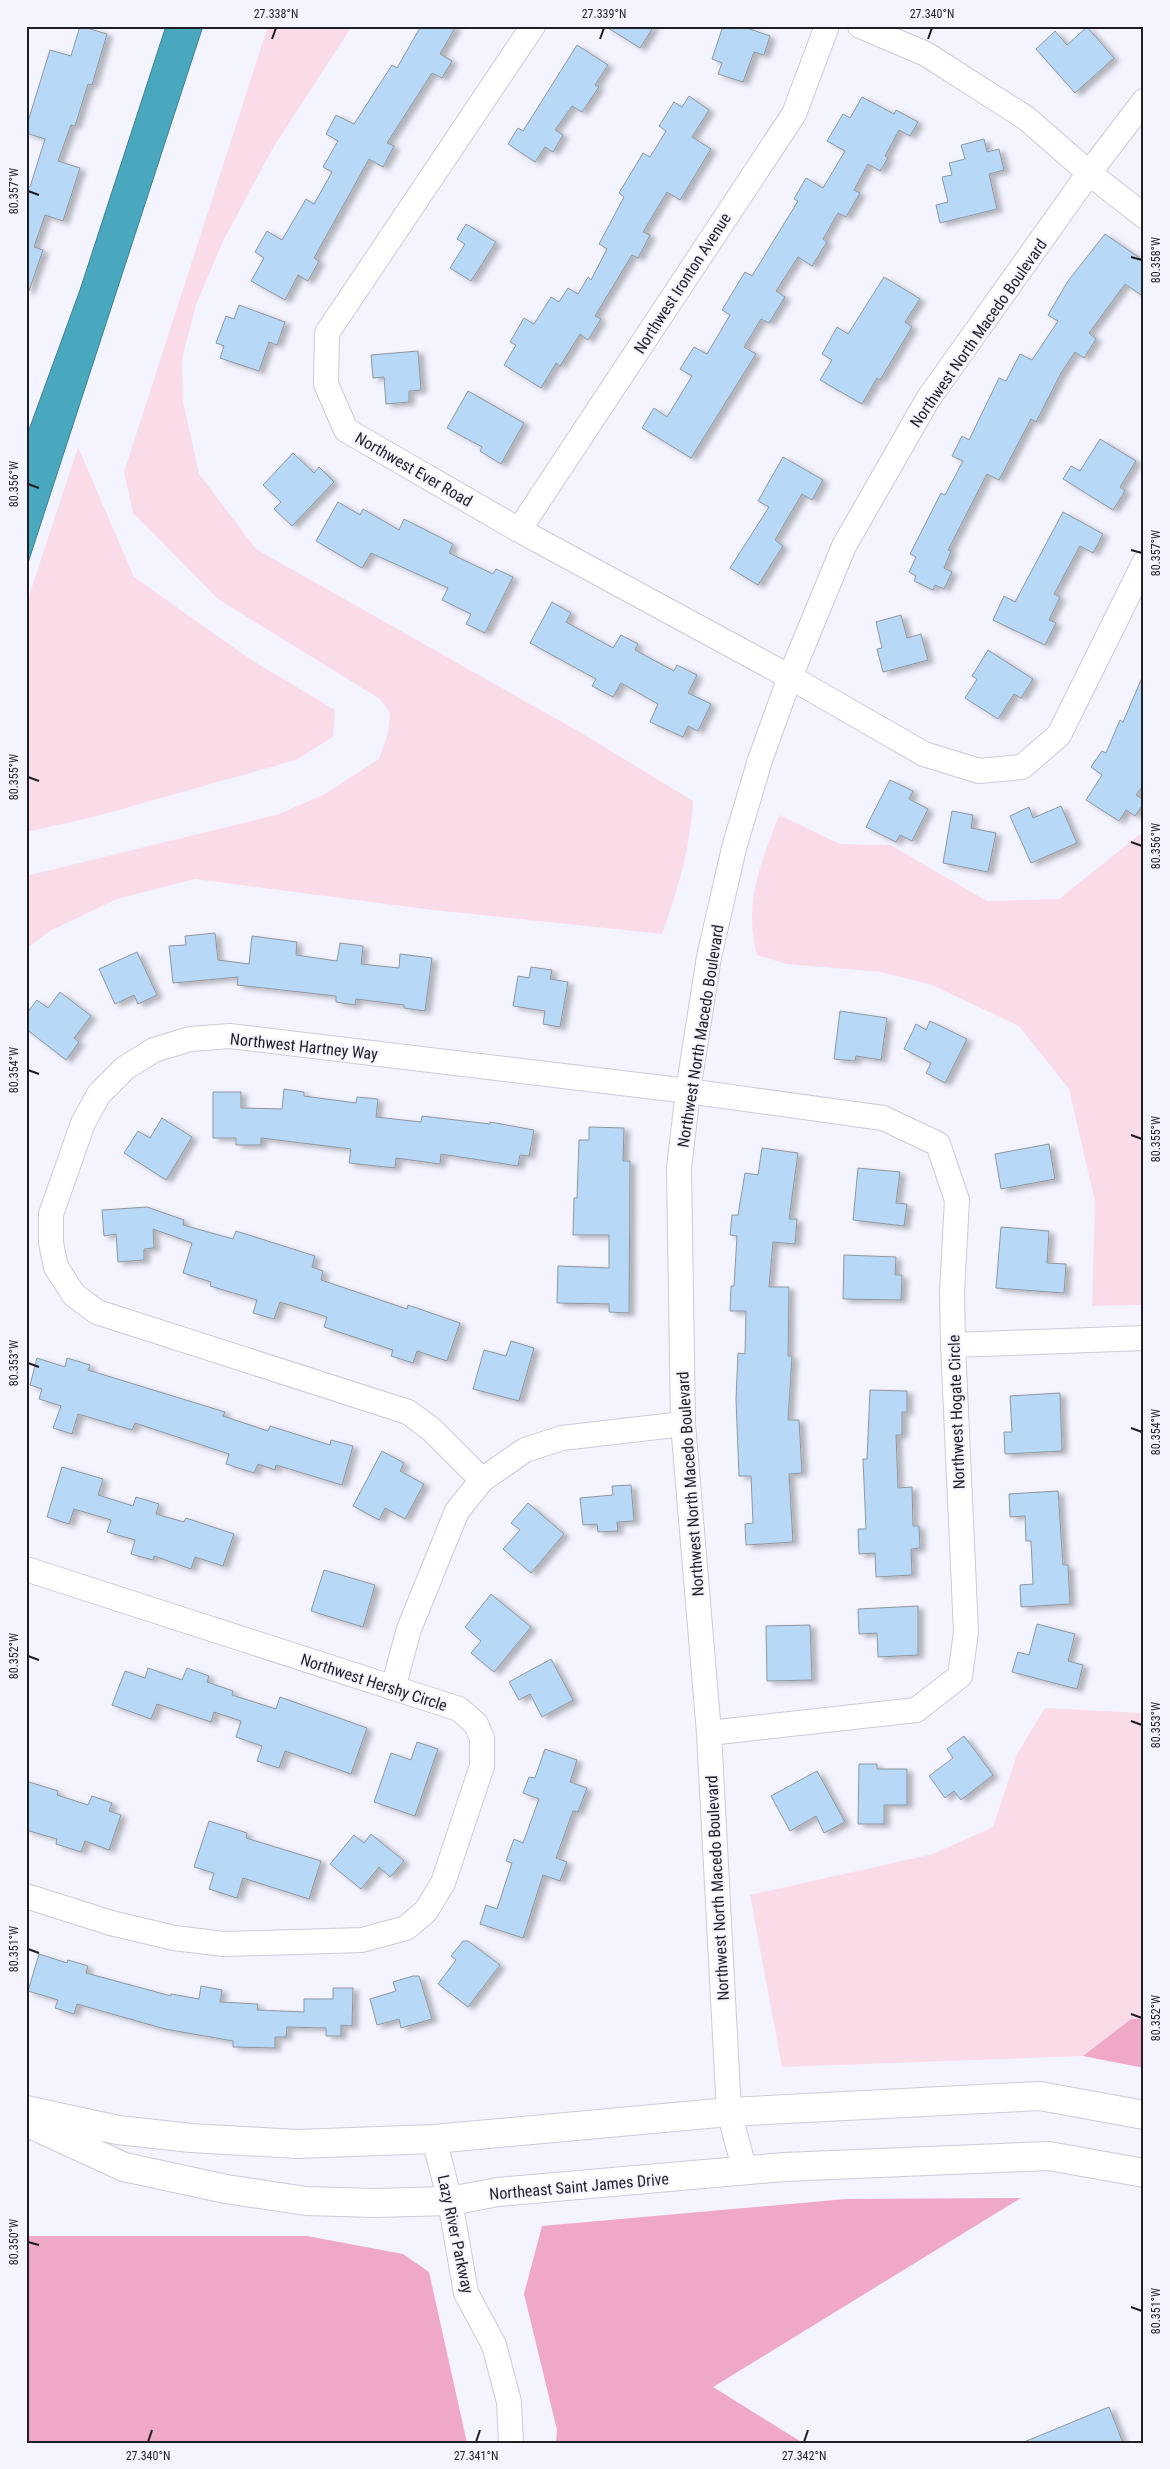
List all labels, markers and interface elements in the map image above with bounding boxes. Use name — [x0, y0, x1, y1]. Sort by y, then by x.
text: 27.338°N — [254, 7, 298, 21]
text: 27.339°N — [582, 7, 626, 21]
text: 27.340°N — [910, 7, 954, 21]
text: 80.357°W — [7, 168, 21, 214]
street label: Northwest Ironton Avenue — [630, 209, 735, 357]
street label: Northwest North Macedo Boulevard — [906, 235, 1051, 431]
text: 80.358°W — [1149, 237, 1163, 283]
street label: Northwest Ever Road — [352, 428, 476, 511]
text: 80.356°W — [7, 461, 21, 507]
text: 80.357°W — [1149, 530, 1163, 576]
text: 80.355°W — [7, 754, 21, 800]
text: 80.356°W — [1149, 823, 1163, 869]
street label: Northwest North Macedo Boulevard — [673, 923, 728, 1149]
street label: Northwest Hartney Way — [229, 1029, 379, 1064]
text: 80.354°W — [7, 1047, 21, 1093]
text: 80.355°W — [1149, 1116, 1163, 1162]
street label: Northwest Hogate Circle — [944, 1334, 969, 1490]
text: 80.353°W — [7, 1340, 21, 1386]
street label: Northwest North Macedo Boulevard — [673, 1371, 708, 1597]
text: 80.354°W — [1149, 1409, 1163, 1455]
text: 80.352°W — [7, 1633, 21, 1679]
street label: Northwest Hershy Circle — [298, 1650, 450, 1715]
text: 80.353°W — [1149, 1702, 1163, 1748]
street label: Northwest North Macedo Boulevard — [702, 1775, 733, 2001]
text: 80.351°W — [7, 1926, 21, 1972]
text: 80.352°W — [1149, 1995, 1163, 2041]
street label: Northeast Saint James Drive — [488, 2169, 670, 2204]
street label: Lazy River Parkway — [434, 2173, 477, 2295]
text: 80.350°W — [7, 2219, 21, 2265]
text: 80.351°W — [1149, 2288, 1163, 2334]
text: 27.340°N — [126, 2449, 170, 2463]
text: 27.341°N — [454, 2449, 498, 2463]
text: 27.342°N — [782, 2449, 826, 2463]

